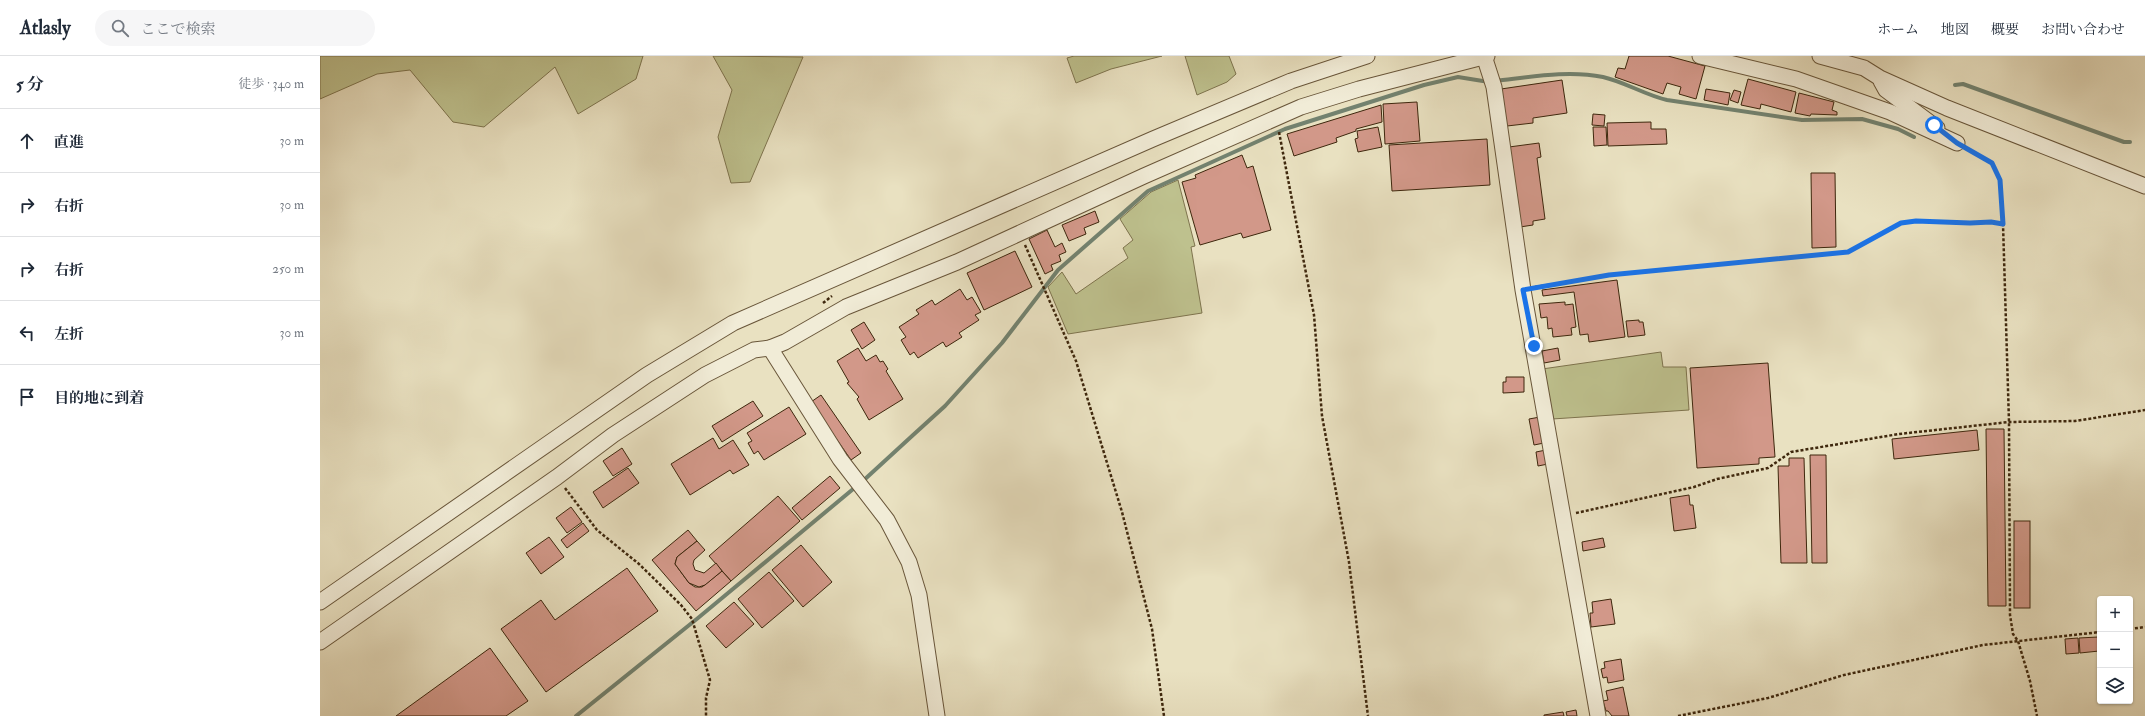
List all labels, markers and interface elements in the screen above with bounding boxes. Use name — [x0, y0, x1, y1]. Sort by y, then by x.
search box — [95, 10, 375, 46]
text: Atlasly — [20, 16, 71, 40]
icon: search — [109, 17, 131, 39]
text: ここで検索 — [141, 20, 216, 39]
text: ホーム — [1877, 21, 1919, 38]
text: 地図 — [1941, 21, 1969, 38]
text: 概要 — [1991, 21, 2019, 38]
text: お問い合わせ — [2041, 21, 2125, 38]
text: 5 分 — [16, 74, 44, 95]
text: 徒歩 · 340 m — [239, 76, 304, 92]
route start — [1925, 116, 1943, 134]
icon: ahead — [16, 130, 38, 152]
text: 直進 — [54, 133, 84, 152]
text: 30 m — [280, 133, 304, 149]
icon: right — [16, 194, 38, 216]
text: 右折 — [54, 197, 84, 216]
text: 30 m — [280, 197, 304, 213]
icon: right — [16, 258, 38, 280]
text: 右折 — [54, 261, 84, 280]
text: 250 m — [272, 261, 304, 277]
icon: left — [16, 322, 38, 344]
text: 左折 — [54, 325, 84, 344]
text: 30 m — [280, 325, 304, 341]
route end — [1525, 337, 1543, 355]
icon: arrive — [16, 386, 38, 408]
text: 目的地に到着 — [54, 389, 144, 408]
map controls — [2097, 596, 2133, 704]
button: + — [2097, 596, 2133, 632]
button: − — [2097, 632, 2133, 668]
button: layers — [2097, 668, 2133, 704]

